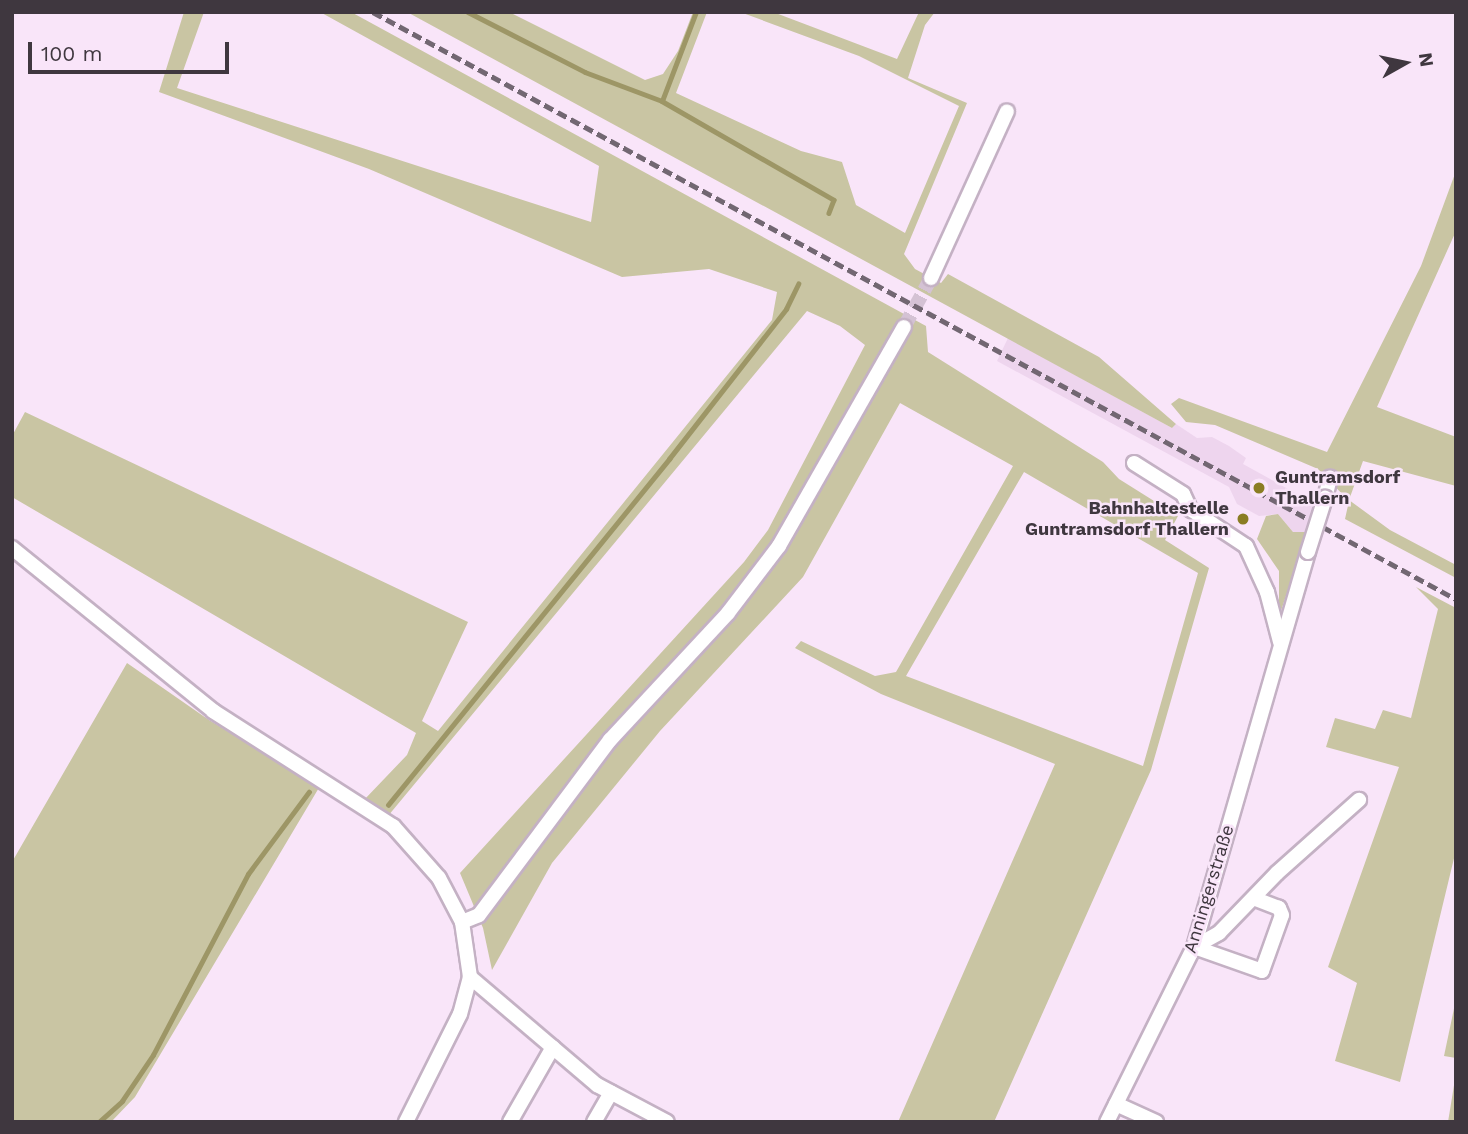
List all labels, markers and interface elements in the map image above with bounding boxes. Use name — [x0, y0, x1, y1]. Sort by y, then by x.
scale bar — [32, 28, 233, 72]
north arrow — [1370, 28, 1440, 98]
text: 100 m — [41, 41, 103, 66]
text: N — [1414, 51, 1439, 68]
place label: Guntramsdorf Thallern — [1275, 467, 1400, 510]
marker: Guntramsdorf Thallern — [1249, 478, 1269, 498]
place label: Bahnhaltestelle Guntramsdorf Thallern — [1024, 498, 1229, 540]
marker: Bahnhaltestelle Guntramsdorf Thallern — [1235, 511, 1251, 527]
street label: Anningerstraße — [1179, 822, 1239, 956]

